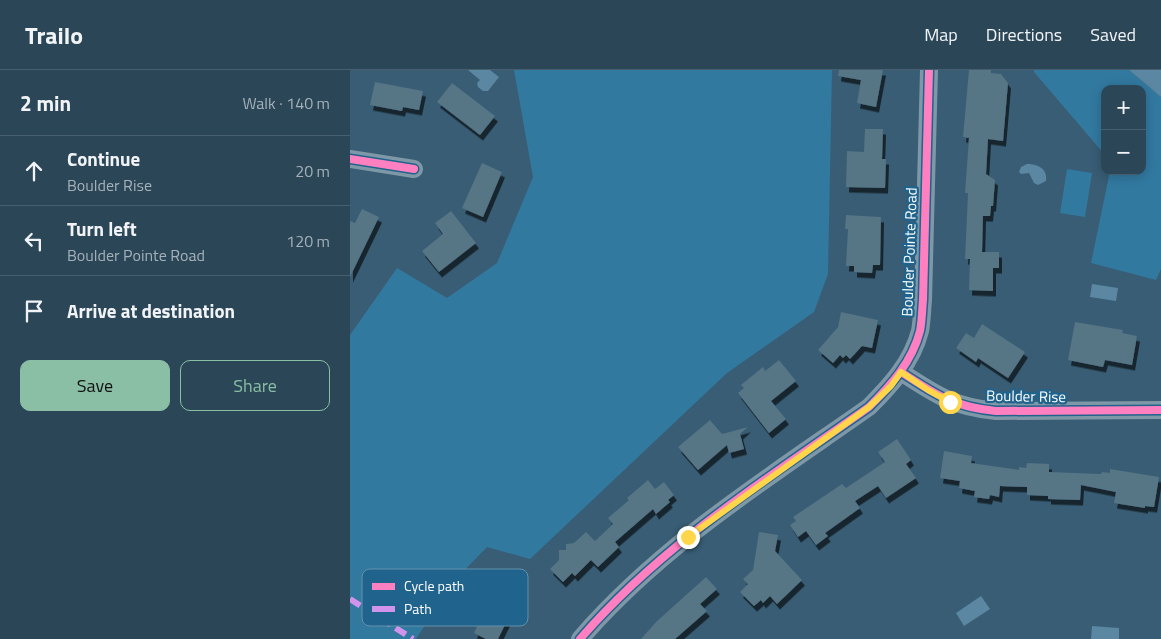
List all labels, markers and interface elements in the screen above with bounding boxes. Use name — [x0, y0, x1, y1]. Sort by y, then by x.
text: Trailo — [25, 17, 83, 53]
text: Map — [924, 21, 958, 48]
text: Directions — [986, 21, 1062, 48]
text: Saved — [1090, 21, 1136, 48]
map controls — [1101, 85, 1146, 175]
button: + — [1101, 85, 1146, 130]
text: 2 min — [20, 87, 71, 119]
text: Walk · 140 m — [242, 91, 330, 115]
button: − — [1101, 130, 1146, 175]
text: Continue — [67, 144, 140, 173]
icon: ahead — [20, 157, 48, 185]
text: 20 m — [295, 159, 330, 183]
text: Boulder Rise — [67, 173, 152, 197]
street label: Boulder Pointe Road — [895, 187, 923, 317]
text: Turn left — [67, 214, 137, 243]
icon: left — [20, 227, 48, 255]
text: 120 m — [286, 229, 330, 253]
text: Boulder Pointe Road — [67, 243, 205, 267]
text: Arrive at destination — [67, 296, 235, 325]
icon: arrive — [20, 297, 48, 325]
button: Save — [20, 360, 170, 411]
button: Share — [180, 360, 330, 411]
street label: Boulder Rise — [986, 384, 1066, 408]
route start — [939, 391, 962, 414]
route end — [677, 526, 700, 549]
legend — [362, 569, 528, 626]
text: Cycle path — [404, 575, 464, 596]
text: Path — [404, 598, 432, 619]

